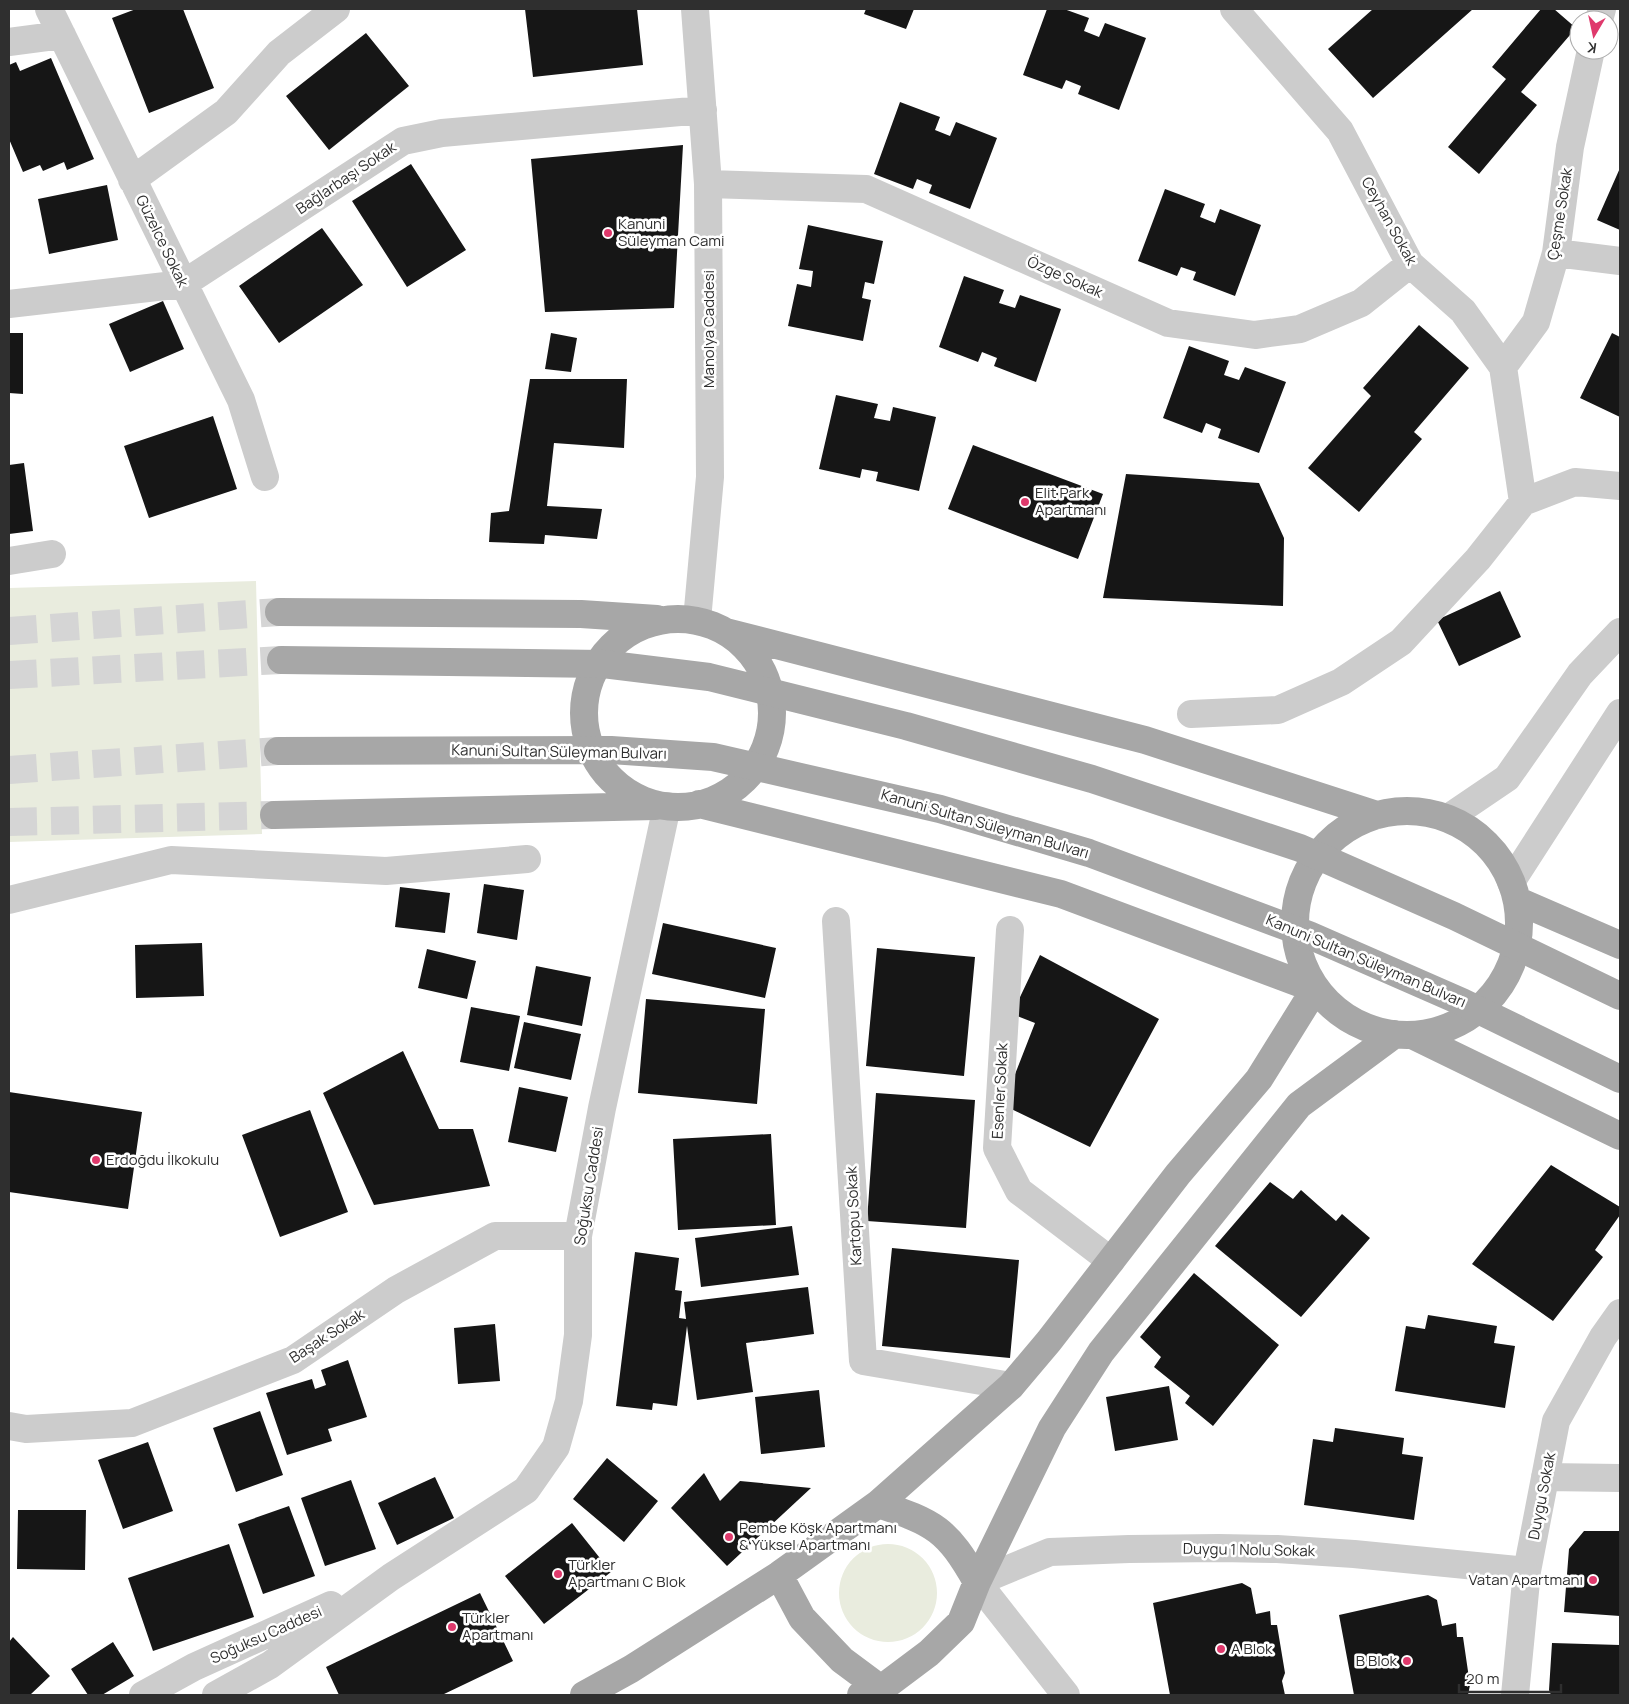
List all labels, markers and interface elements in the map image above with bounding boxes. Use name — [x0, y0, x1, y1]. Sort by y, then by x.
north arrow — [1569, 10, 1619, 60]
text: K — [1585, 38, 1598, 58]
street label: Bağlarbaşı Sokak — [292, 136, 400, 219]
street label: Çeşme Sokak — [1542, 166, 1577, 262]
street label: Ceyhan Sokak — [1357, 173, 1423, 269]
street label: Güzelce Sokak — [131, 191, 194, 291]
place label: Kanuni Süleyman Cami — [618, 213, 724, 251]
marker: Kanuni Süleyman Cami — [602, 227, 614, 239]
street label: Özge Sokak — [1024, 251, 1107, 303]
street label: Manolya Caddesi — [698, 270, 719, 388]
place label: Elit Park Apartmanı — [1035, 482, 1107, 520]
marker: Elit Park Apartmanı — [1019, 496, 1031, 508]
street label: Kanuni Sultan Süleyman Bulvarı — [451, 739, 667, 764]
street label: Kanuni Sultan Süleyman Bulvarı — [879, 784, 1092, 863]
street label: Kanuni Sultan Süleyman Bulvarı — [1263, 909, 1470, 1012]
street label: Esenler Sokak — [987, 1042, 1013, 1139]
street label: Soğuksu Caddesi — [569, 1125, 608, 1247]
place label: Erdoğdu İlkokulu — [106, 1149, 219, 1170]
marker: Erdoğdu İlkokulu — [90, 1154, 102, 1166]
street label: Kartopu Sokak — [840, 1165, 867, 1266]
street label: Başak Sokak — [285, 1303, 369, 1368]
street label: Duygu Sokak — [1523, 1450, 1560, 1542]
place label: Pembe Köşk Apartmanı & Yüksel Apartmanı — [739, 1517, 897, 1555]
marker: Pembe Köşk Apartmanı & Yüksel Apartmanı — [723, 1531, 735, 1543]
street label: Duygu 1 Nolu Sokak — [1183, 1538, 1316, 1561]
place label: Türkler Apartmanı C Blok — [568, 1554, 686, 1592]
marker: Türkler Apartmanı C Blok — [552, 1568, 564, 1580]
place label: Vatan Apartmanı — [1468, 1569, 1583, 1590]
marker: Vatan Apartmanı — [1587, 1574, 1599, 1586]
street label: Soğuksu Caddesi — [207, 1601, 325, 1669]
place label: Türkler Apartmanı — [462, 1607, 534, 1645]
marker: Türkler Apartmanı — [446, 1621, 458, 1633]
place label: A Blok — [1231, 1638, 1273, 1659]
marker: A Blok — [1215, 1643, 1227, 1655]
place label: B Blok — [1356, 1650, 1398, 1671]
marker: B Blok — [1401, 1655, 1413, 1667]
scale bar — [1459, 1662, 1562, 1694]
text: 20 m — [1466, 1668, 1499, 1689]

